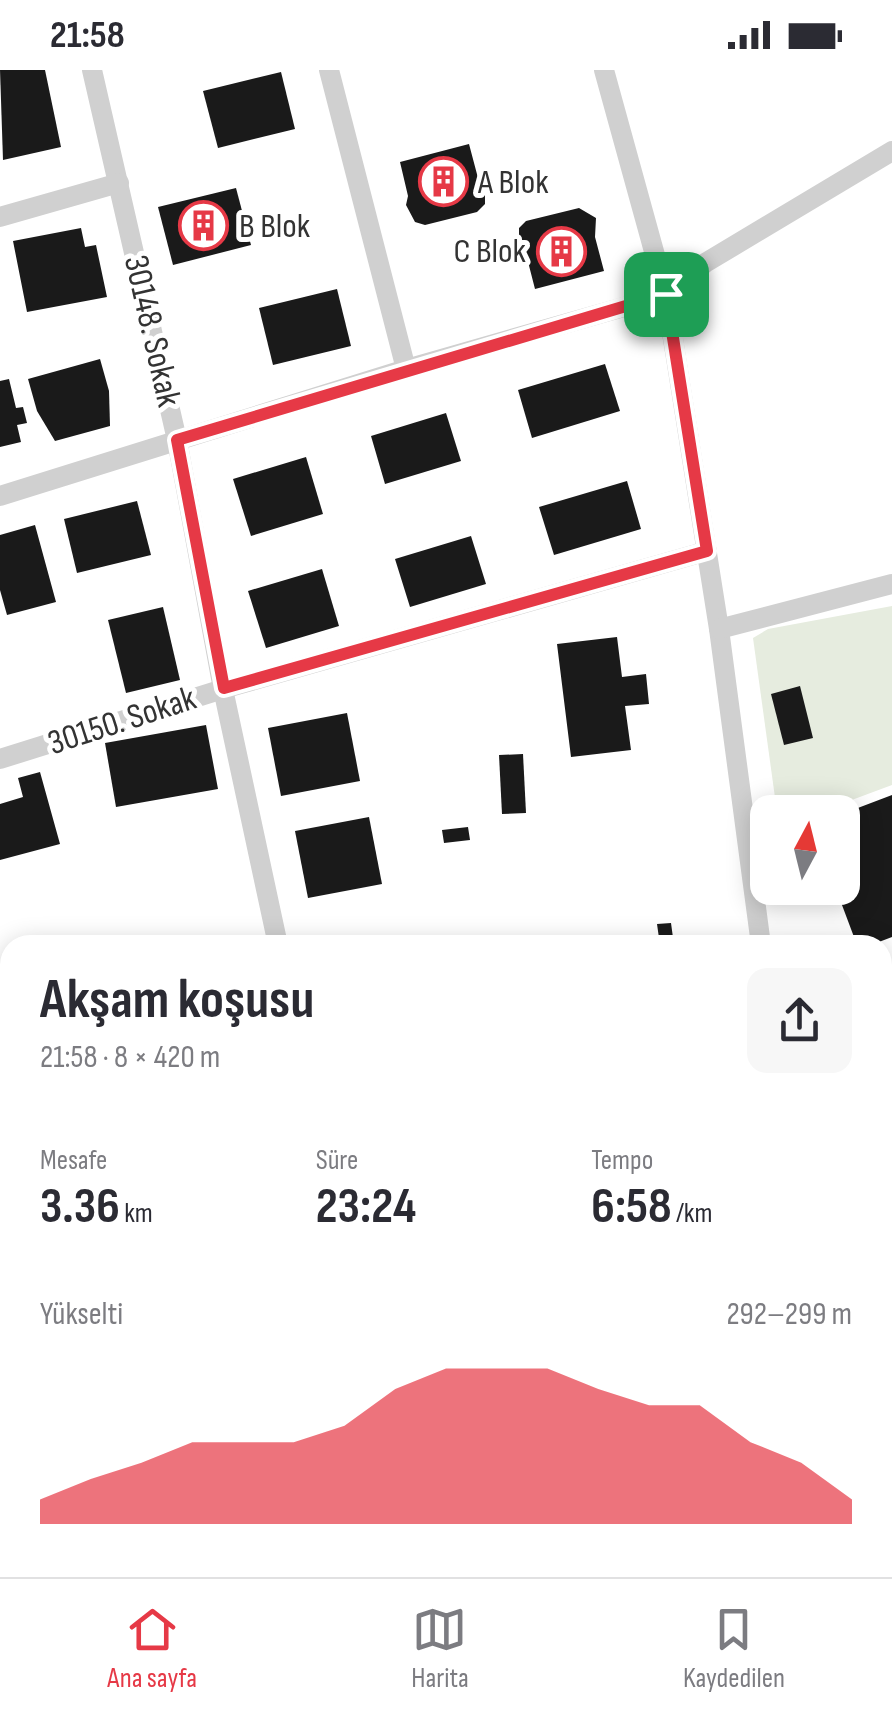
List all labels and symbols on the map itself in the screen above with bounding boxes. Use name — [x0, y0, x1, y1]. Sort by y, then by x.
building icon: A Blok — [417, 156, 469, 208]
place label: A Blok — [477, 161, 549, 204]
building icon: B Blok — [178, 200, 230, 252]
place label: B Blok — [239, 205, 311, 248]
building icon: C Blok — [535, 225, 587, 277]
place label: C Blok — [453, 230, 527, 273]
street label: 30148. Sokak — [114, 251, 190, 412]
pin — [624, 252, 709, 337]
street label: 30150. Sokak — [43, 677, 202, 765]
north arrow — [750, 795, 860, 905]

